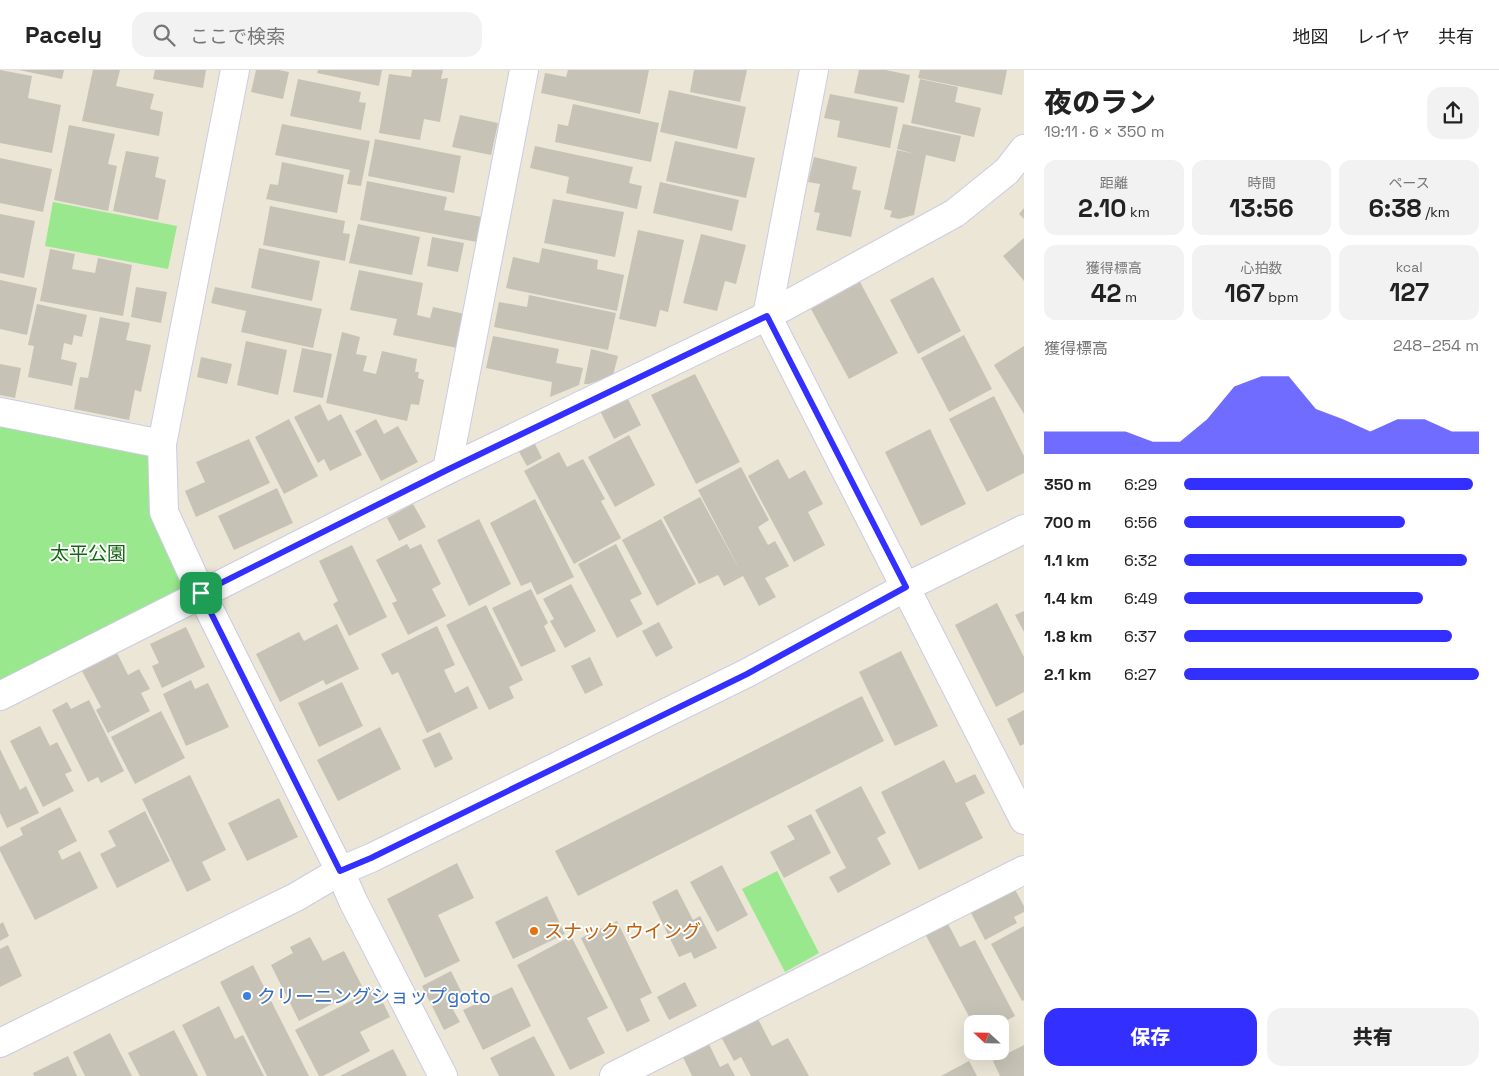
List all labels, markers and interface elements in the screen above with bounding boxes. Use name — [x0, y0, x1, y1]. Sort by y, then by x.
search box — [132, 12, 482, 57]
text: Pacely — [25, 19, 102, 50]
icon: search — [150, 21, 178, 49]
text: ここで検索 — [190, 24, 285, 49]
text: 地図 — [1293, 25, 1329, 48]
text: レイヤ — [1357, 25, 1410, 48]
text: 共有 — [1438, 25, 1474, 48]
text: 夜のラン — [1044, 84, 1156, 120]
button: share — [1427, 87, 1479, 139]
text: 19:11 · 6 × 350 m — [1044, 121, 1164, 142]
text: 距離 — [1100, 174, 1128, 192]
text: 時間 — [1247, 174, 1275, 192]
text: ペース — [1389, 174, 1430, 192]
text: 2.10 — [1078, 192, 1127, 224]
text: 13:56 — [1229, 192, 1294, 224]
text: 6:38 — [1368, 192, 1422, 224]
text: km — [1127, 203, 1150, 221]
text: /km — [1422, 203, 1450, 221]
text: kcal — [1396, 258, 1423, 276]
text: 獲得標高 — [1086, 259, 1142, 277]
text: 心拍数 — [1240, 259, 1282, 277]
text: 127 — [1389, 276, 1429, 308]
text: 42 — [1091, 277, 1121, 309]
text: 167 — [1225, 277, 1265, 309]
text: m — [1121, 288, 1137, 306]
text: bpm — [1265, 288, 1298, 306]
text: 248–254 m — [1393, 335, 1479, 356]
text: 獲得標高 — [1044, 338, 1108, 359]
text: 350 m — [1044, 474, 1091, 495]
text: 6:29 — [1124, 474, 1157, 495]
text: 700 m — [1044, 512, 1091, 533]
text: 6:56 — [1124, 512, 1157, 533]
park label: 太平公園 — [50, 541, 126, 566]
text: 1.1 km — [1044, 550, 1089, 571]
text: 6:32 — [1124, 550, 1157, 571]
pin — [180, 572, 222, 614]
icon: arrive — [187, 579, 215, 607]
text: 1.4 km — [1044, 588, 1093, 609]
text: 6:49 — [1124, 588, 1158, 609]
text: 1.8 km — [1044, 626, 1092, 647]
text: 6:37 — [1124, 626, 1157, 647]
text: 2.1 km — [1044, 664, 1091, 685]
text: 6:27 — [1124, 664, 1156, 685]
place label: スナック ウイング — [544, 919, 701, 944]
marker: スナック ウイング — [528, 925, 540, 937]
place label: クリーニングショップgoto — [257, 984, 491, 1009]
marker: クリーニングショップgoto — [241, 990, 253, 1002]
button: 保存 — [1044, 1008, 1257, 1066]
button: 共有 — [1267, 1008, 1479, 1066]
north arrow — [964, 1015, 1009, 1060]
map controls — [964, 1015, 1009, 1060]

